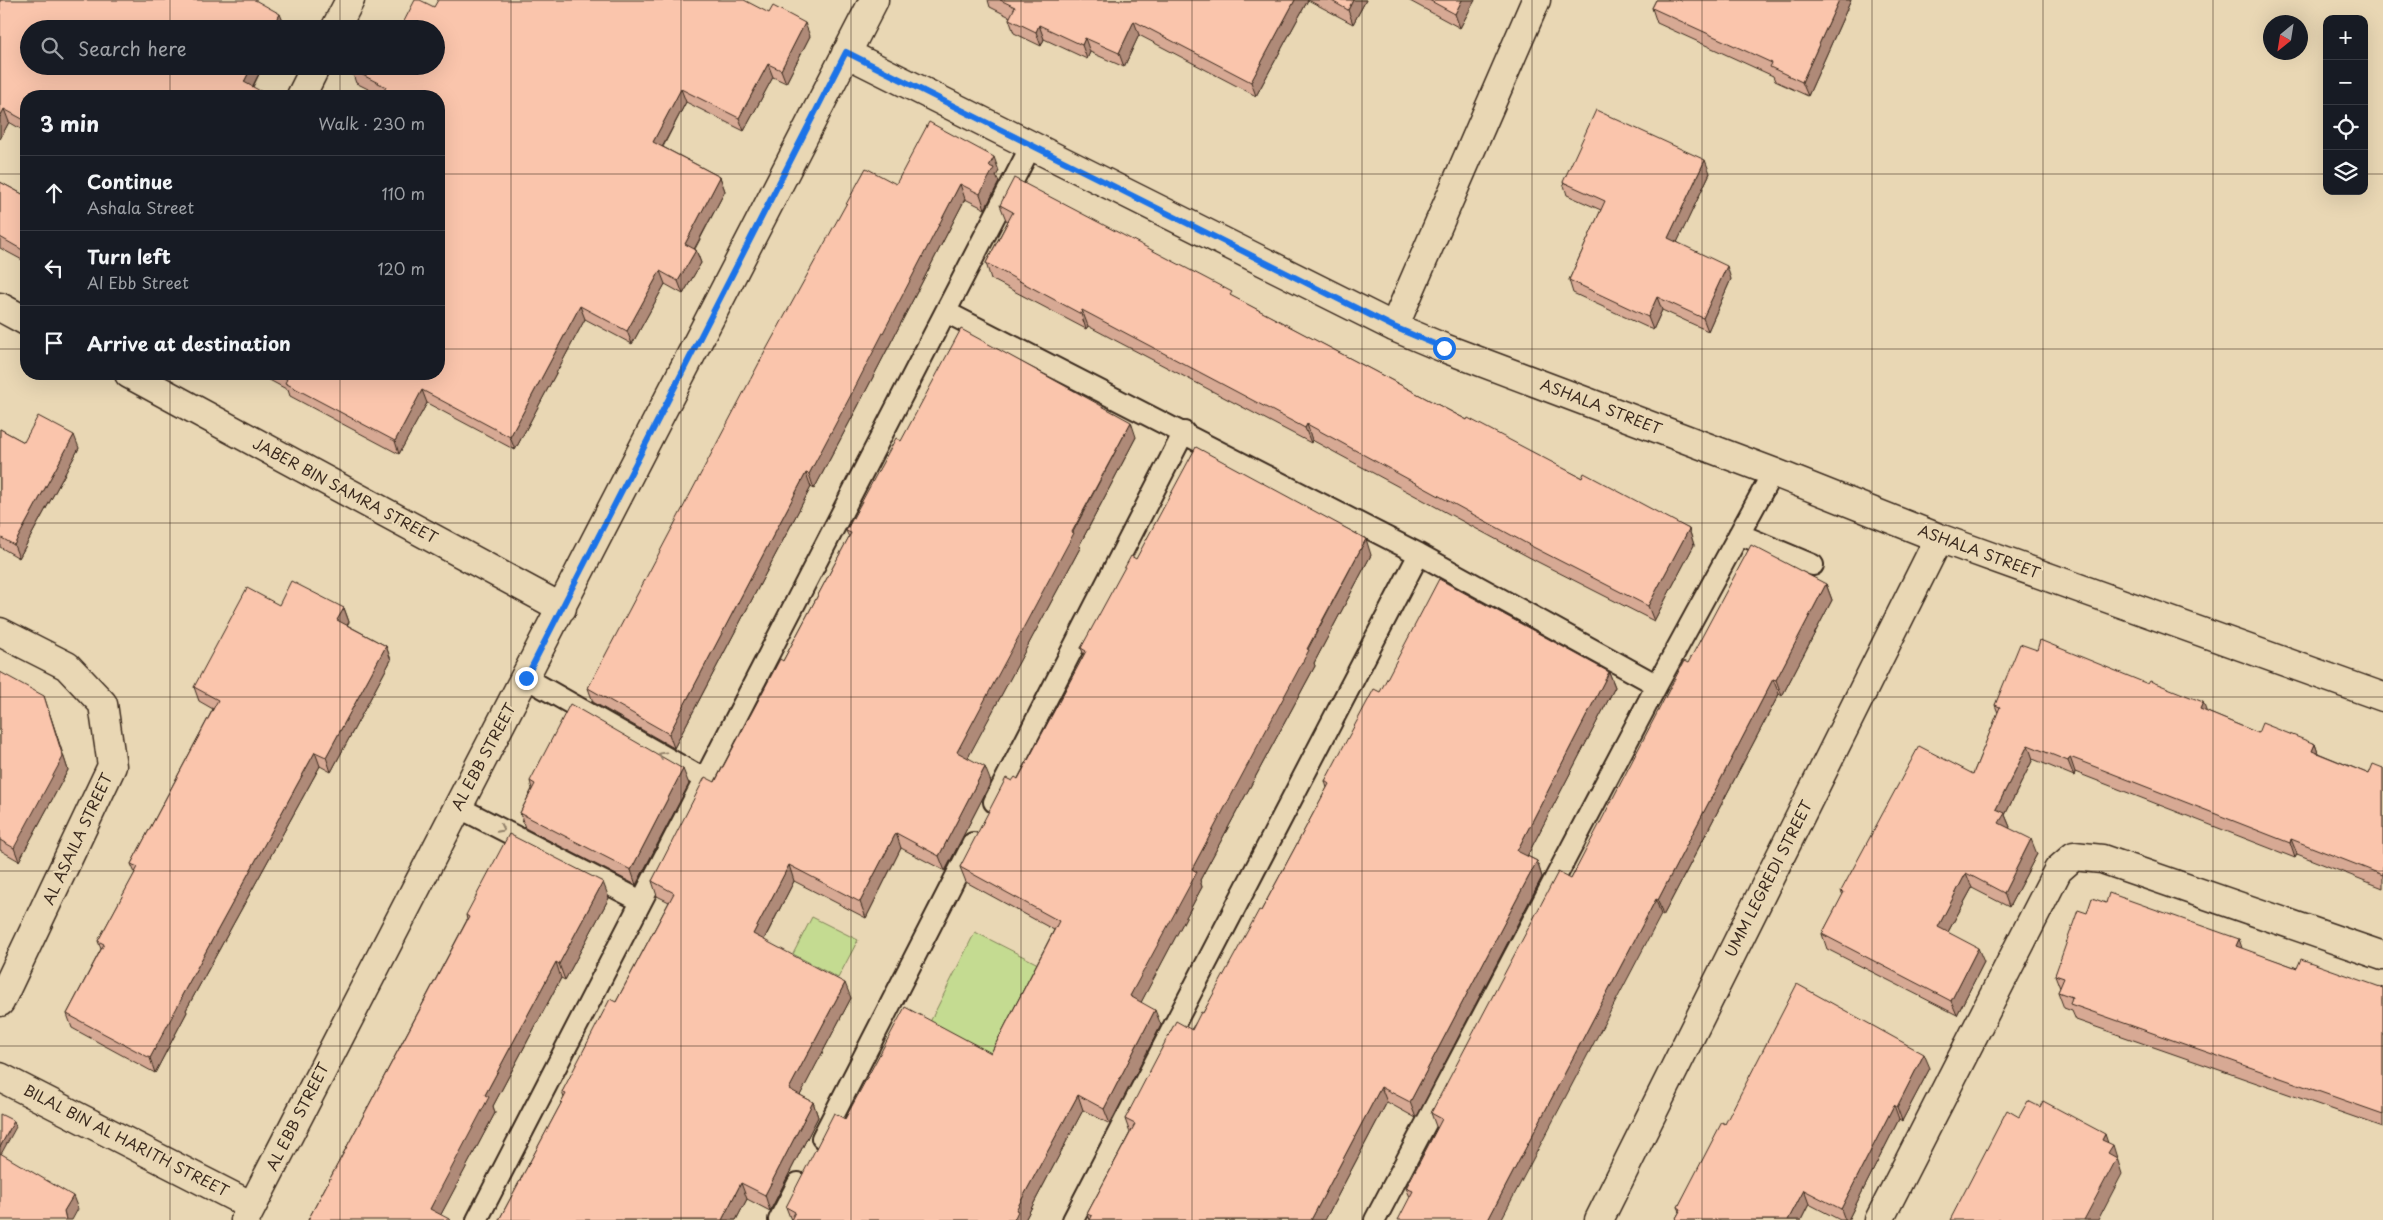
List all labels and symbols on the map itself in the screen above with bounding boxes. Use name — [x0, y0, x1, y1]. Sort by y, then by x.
north arrow — [2263, 15, 2308, 60]
route start — [1433, 337, 1456, 360]
street label: ASHALA STREET — [1537, 372, 1666, 440]
street label: JABER BIN SAMRA STREET — [249, 431, 443, 549]
street label: ASHALA STREET — [1915, 518, 2045, 584]
route end — [515, 667, 538, 690]
street label: AL EBB STREET — [445, 698, 521, 814]
one-way arrow — [658, 751, 667, 761]
street label: AL ASAILA STREET — [36, 768, 118, 908]
street label: UMM LEGREDI STREET — [1718, 795, 1818, 961]
one-way arrow — [496, 823, 505, 834]
street label: AL EBB STREET — [259, 1058, 334, 1174]
street label: BILAL BIN AL HARITH STREET — [20, 1078, 234, 1202]

